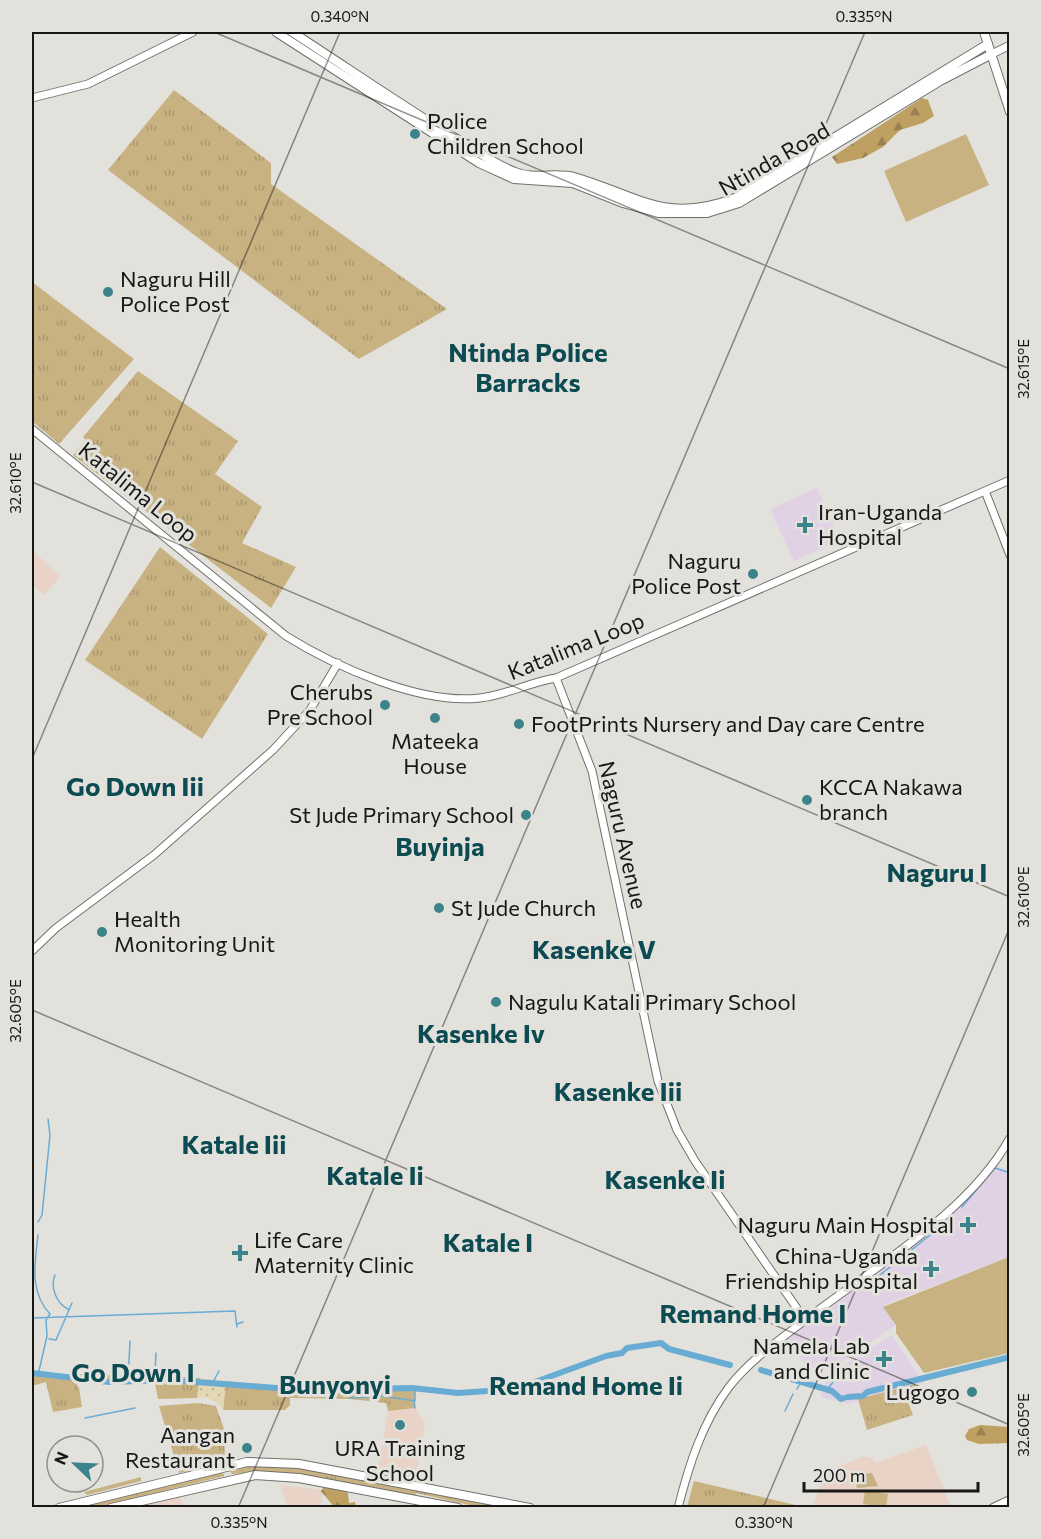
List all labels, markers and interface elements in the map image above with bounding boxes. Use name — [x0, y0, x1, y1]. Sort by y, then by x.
text: 0.340°N — [311, 7, 369, 25]
text: 0.335°N — [835, 7, 893, 25]
place label: Police Children School — [427, 107, 584, 159]
street label: Ntinda Road — [713, 116, 834, 201]
marker: Police Children School — [408, 127, 422, 141]
place label: Naguru Hill Police Post — [120, 265, 231, 317]
marker: Naguru Hill Police Post — [101, 285, 115, 299]
district label: Ntinda Police Barracks — [448, 336, 608, 397]
text: 32.615°E — [1014, 339, 1032, 399]
street label: Katalima Loop — [74, 436, 203, 548]
text: 32.610°E — [6, 452, 24, 514]
place label: Iran-Uganda Hospital — [818, 498, 942, 550]
marker: Iran-Uganda Hospital — [796, 516, 814, 534]
place label: Naguru Police Post — [631, 547, 741, 599]
marker: Naguru Police Post — [746, 567, 760, 581]
street label: Katalima Loop — [504, 606, 648, 685]
place label: Cherubs Pre School — [267, 678, 373, 730]
marker: Cherubs Pre School — [378, 698, 392, 712]
place label: FootPrints Nursery and Day care Centre — [531, 710, 925, 737]
marker: Mateeka House — [428, 711, 442, 725]
marker: FootPrints Nursery and Day care Centre — [512, 717, 526, 731]
place label: Mateeka House — [391, 727, 479, 779]
street label: Naguru Avenue — [593, 758, 654, 911]
district label: Go Down Iii — [66, 770, 204, 801]
place label: KCCA Nakawa branch — [819, 773, 963, 825]
marker: KCCA Nakawa branch — [800, 793, 814, 807]
place label: St Jude Primary School — [289, 801, 514, 828]
marker: St Jude Primary School — [519, 808, 533, 822]
district label: Buyinja — [395, 830, 485, 861]
district label: Naguru I — [886, 856, 988, 887]
text: 32.610°E — [1014, 866, 1032, 928]
place label: St Jude Church — [451, 894, 596, 921]
marker: St Jude Church — [432, 901, 446, 915]
place label: Health Monitoring Unit — [114, 905, 275, 957]
marker: Health Monitoring Unit — [95, 925, 109, 939]
district label: Kasenke V — [532, 933, 656, 964]
text: 32.605°E — [6, 979, 24, 1043]
place label: Nagulu Katali Primary School — [508, 988, 796, 1015]
marker: Nagulu Katali Primary School — [489, 995, 503, 1009]
district label: Kasenke Iv — [417, 1017, 545, 1048]
district label: Kasenke Iii — [554, 1075, 682, 1106]
district label: Katale Iii — [182, 1128, 286, 1159]
district label: Katale Ii — [326, 1159, 424, 1190]
district label: Kasenke Ii — [604, 1163, 726, 1194]
place label: Naguru Main Hospital — [737, 1211, 954, 1238]
marker: Naguru Main Hospital — [959, 1216, 977, 1234]
place label: Life Care Maternity Clinic — [254, 1226, 414, 1278]
district label: Katale I — [443, 1226, 533, 1257]
place label: China-Uganda Friendship Hospital — [725, 1242, 918, 1294]
marker: Life Care Maternity Clinic — [231, 1244, 249, 1262]
marker: China-Uganda Friendship Hospital — [922, 1260, 940, 1278]
district label: Remand Home I — [660, 1297, 846, 1328]
place label: Namela Lab and Clinic — [753, 1332, 870, 1384]
marker: Namela Lab and Clinic — [875, 1350, 893, 1368]
district label: Go Down I — [71, 1356, 195, 1387]
district label: Bunyonyi — [279, 1368, 391, 1399]
district label: Remand Home Ii — [489, 1369, 683, 1400]
place label: Lugogo — [885, 1378, 960, 1405]
marker: Lugogo — [965, 1385, 979, 1399]
text: 32.605°E — [1014, 1393, 1032, 1457]
marker: URA Training School — [393, 1418, 407, 1432]
place label: Aangan Restaurant — [125, 1421, 235, 1473]
north arrow — [45, 1434, 105, 1494]
place label: URA Training School — [335, 1434, 466, 1486]
marker: Aangan Restaurant — [240, 1441, 254, 1455]
text: N — [50, 1449, 72, 1467]
scale bar — [804, 1455, 978, 1493]
text: 200 m — [813, 1464, 866, 1486]
text: 0.335°N — [210, 1513, 268, 1531]
text: 0.330°N — [735, 1513, 793, 1531]

